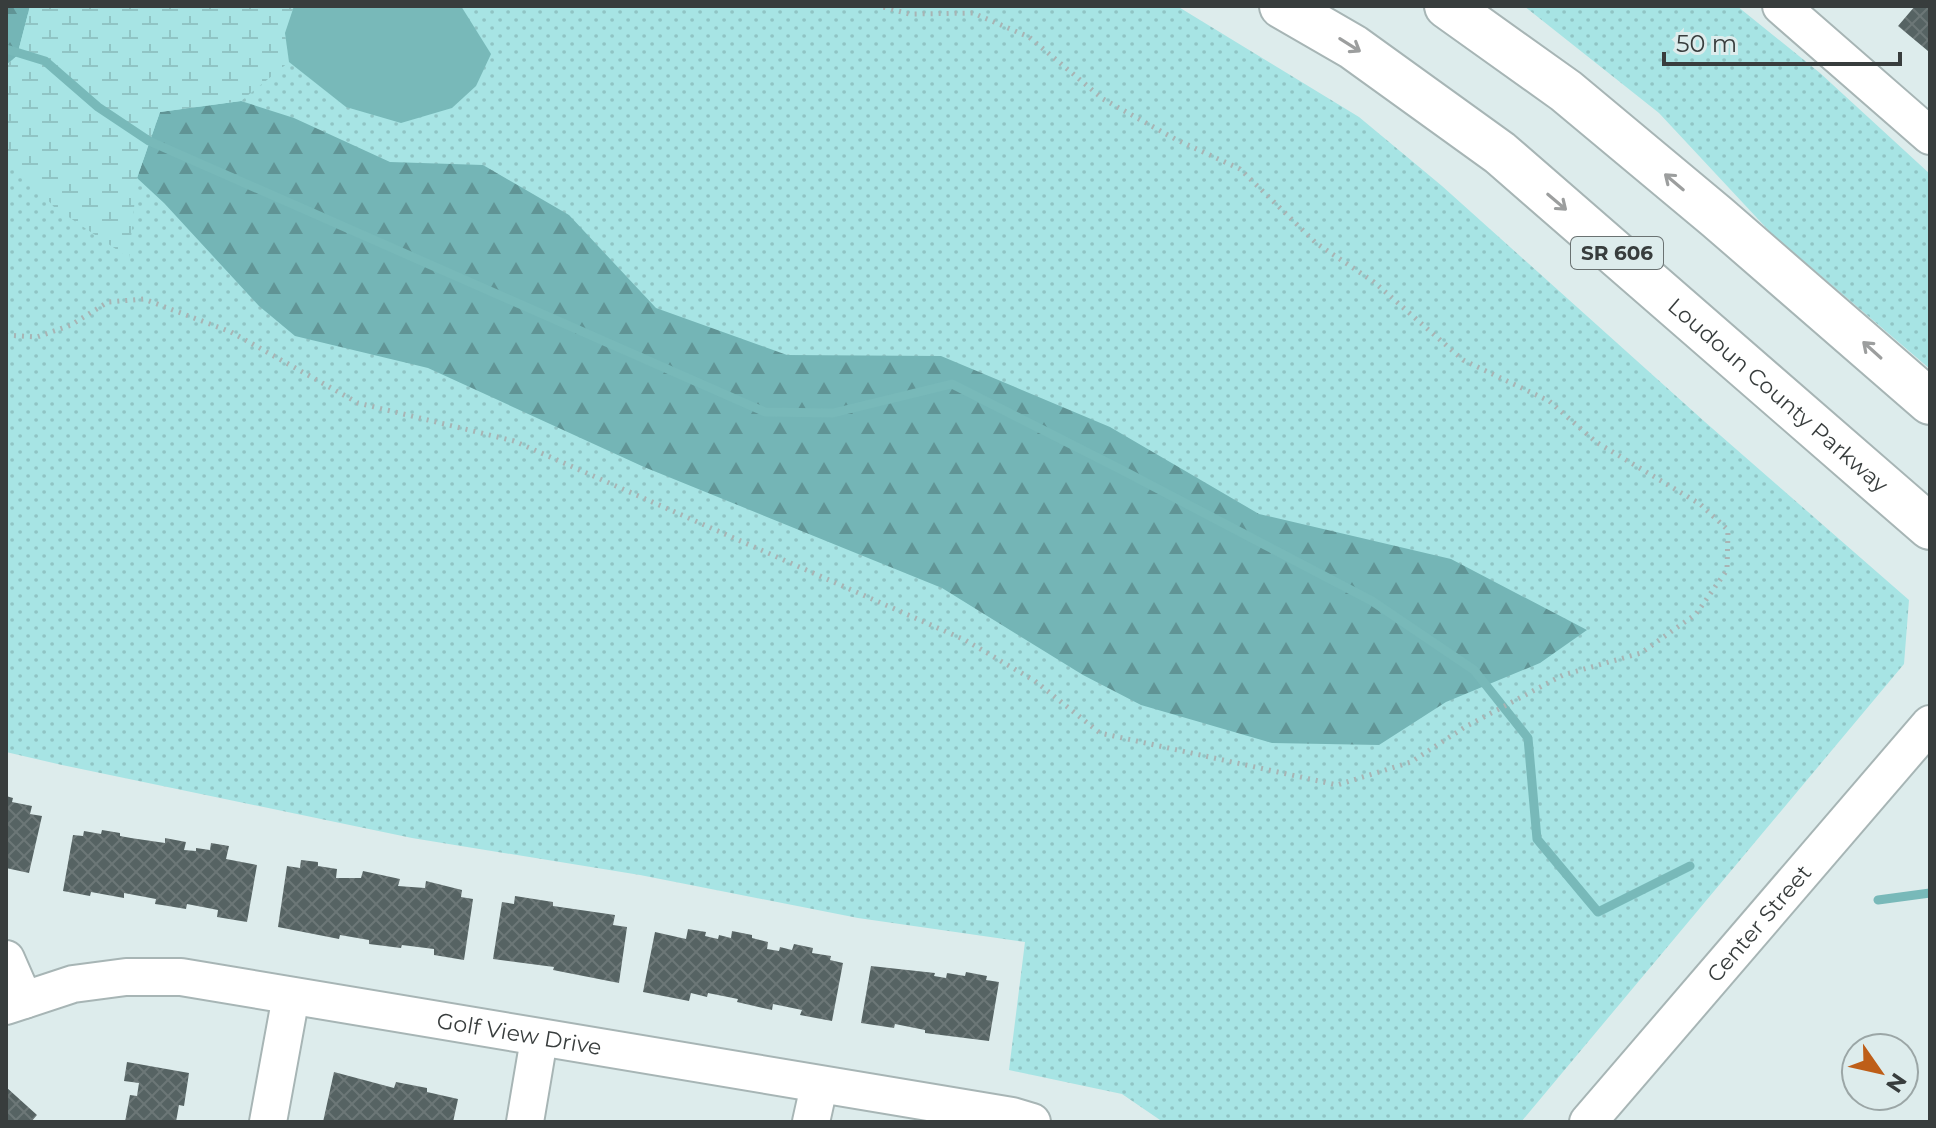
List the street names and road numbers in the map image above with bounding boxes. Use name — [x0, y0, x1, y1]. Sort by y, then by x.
road number: SR 606 — [1571, 237, 1663, 269]
street label: Loudoun County Parkway — [1663, 292, 1894, 498]
street label: Center Street — [1701, 859, 1817, 988]
street label: Golf View Drive — [435, 1007, 604, 1061]

